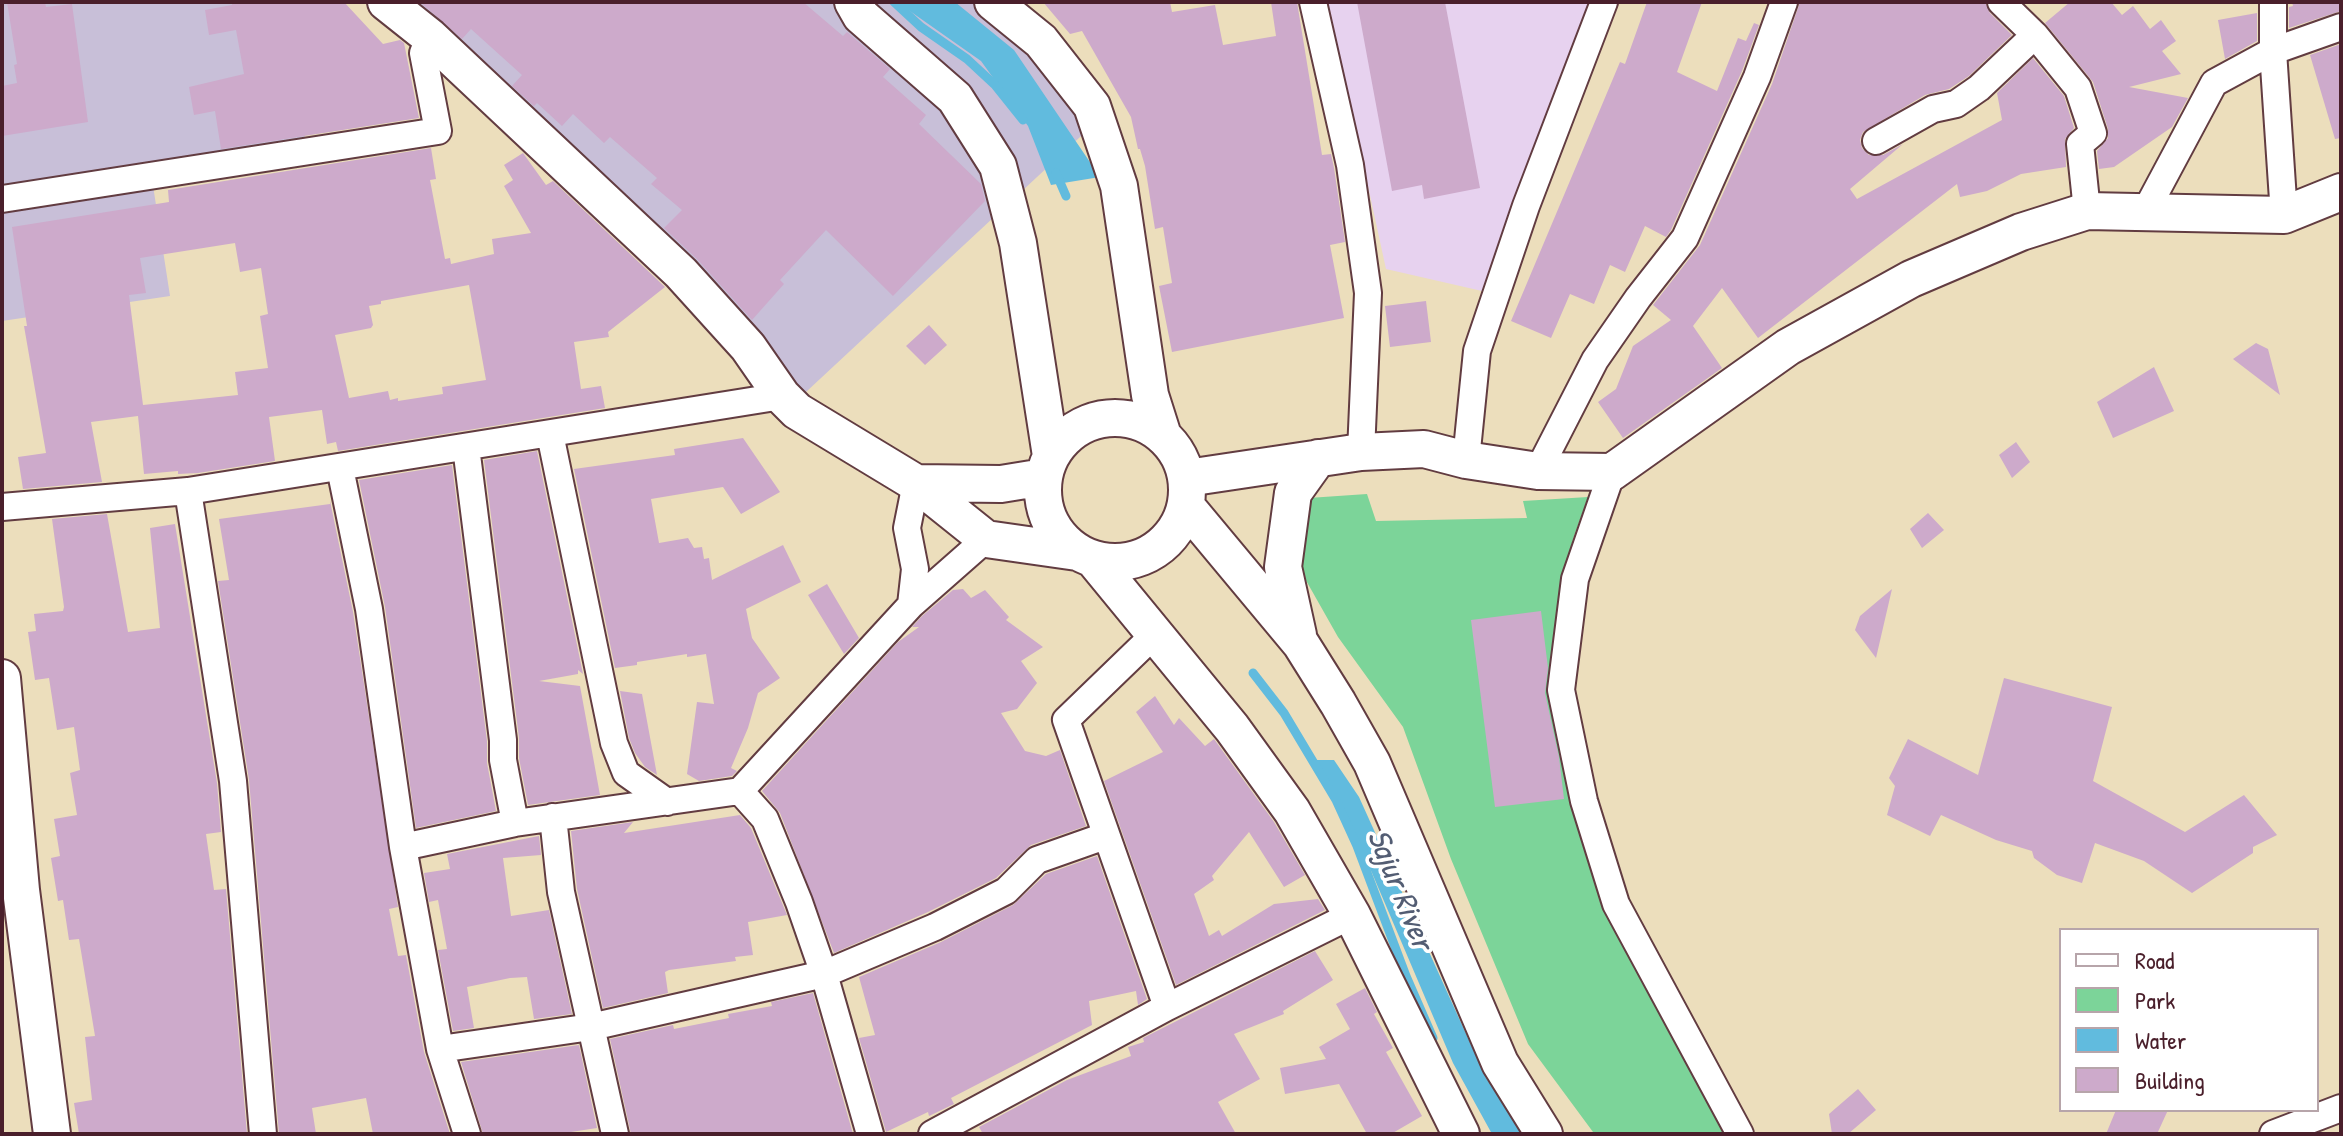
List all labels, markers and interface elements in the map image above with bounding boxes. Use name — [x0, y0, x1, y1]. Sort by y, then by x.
water label: Sajur River — [1357, 824, 1441, 956]
legend — [2059, 928, 2319, 1112]
text: Road — [2135, 944, 2174, 976]
text: Park — [2135, 984, 2175, 1016]
text: Water — [2135, 1024, 2186, 1056]
text: Building — [2135, 1064, 2205, 1096]

